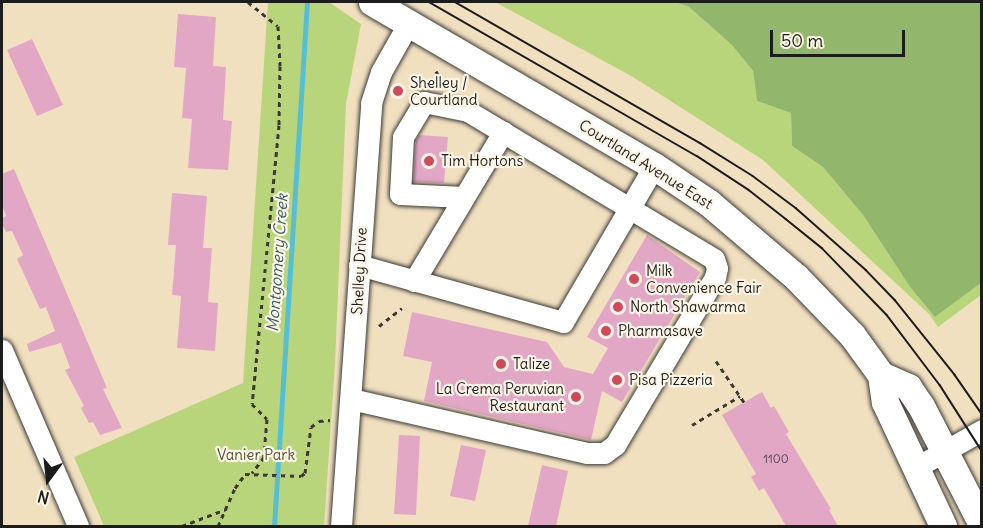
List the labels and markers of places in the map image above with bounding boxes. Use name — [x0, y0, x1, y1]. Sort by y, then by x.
place label: Shelley / Courtland — [410, 73, 478, 108]
marker: Shelley / Courtland — [391, 84, 405, 98]
place label: Tim Hortons — [441, 152, 523, 170]
marker: Tim Hortons — [422, 154, 436, 168]
place label: Milk Convenience Fair — [646, 261, 762, 296]
marker: Milk Convenience Fair — [627, 272, 641, 286]
place label: North Shawarma — [630, 298, 746, 316]
marker: North Shawarma — [611, 300, 625, 314]
place label: Pharmasave — [618, 322, 703, 340]
marker: Pharmasave — [599, 324, 613, 338]
place label: Talize — [513, 355, 550, 373]
marker: Talize — [494, 357, 508, 371]
place label: Pisa Pizzeria — [629, 371, 713, 389]
marker: Pisa Pizzeria — [610, 373, 624, 387]
place label: La Crema Peruvian Restaurant — [436, 379, 564, 414]
marker: La Crema Peruvian Restaurant — [569, 390, 583, 404]

